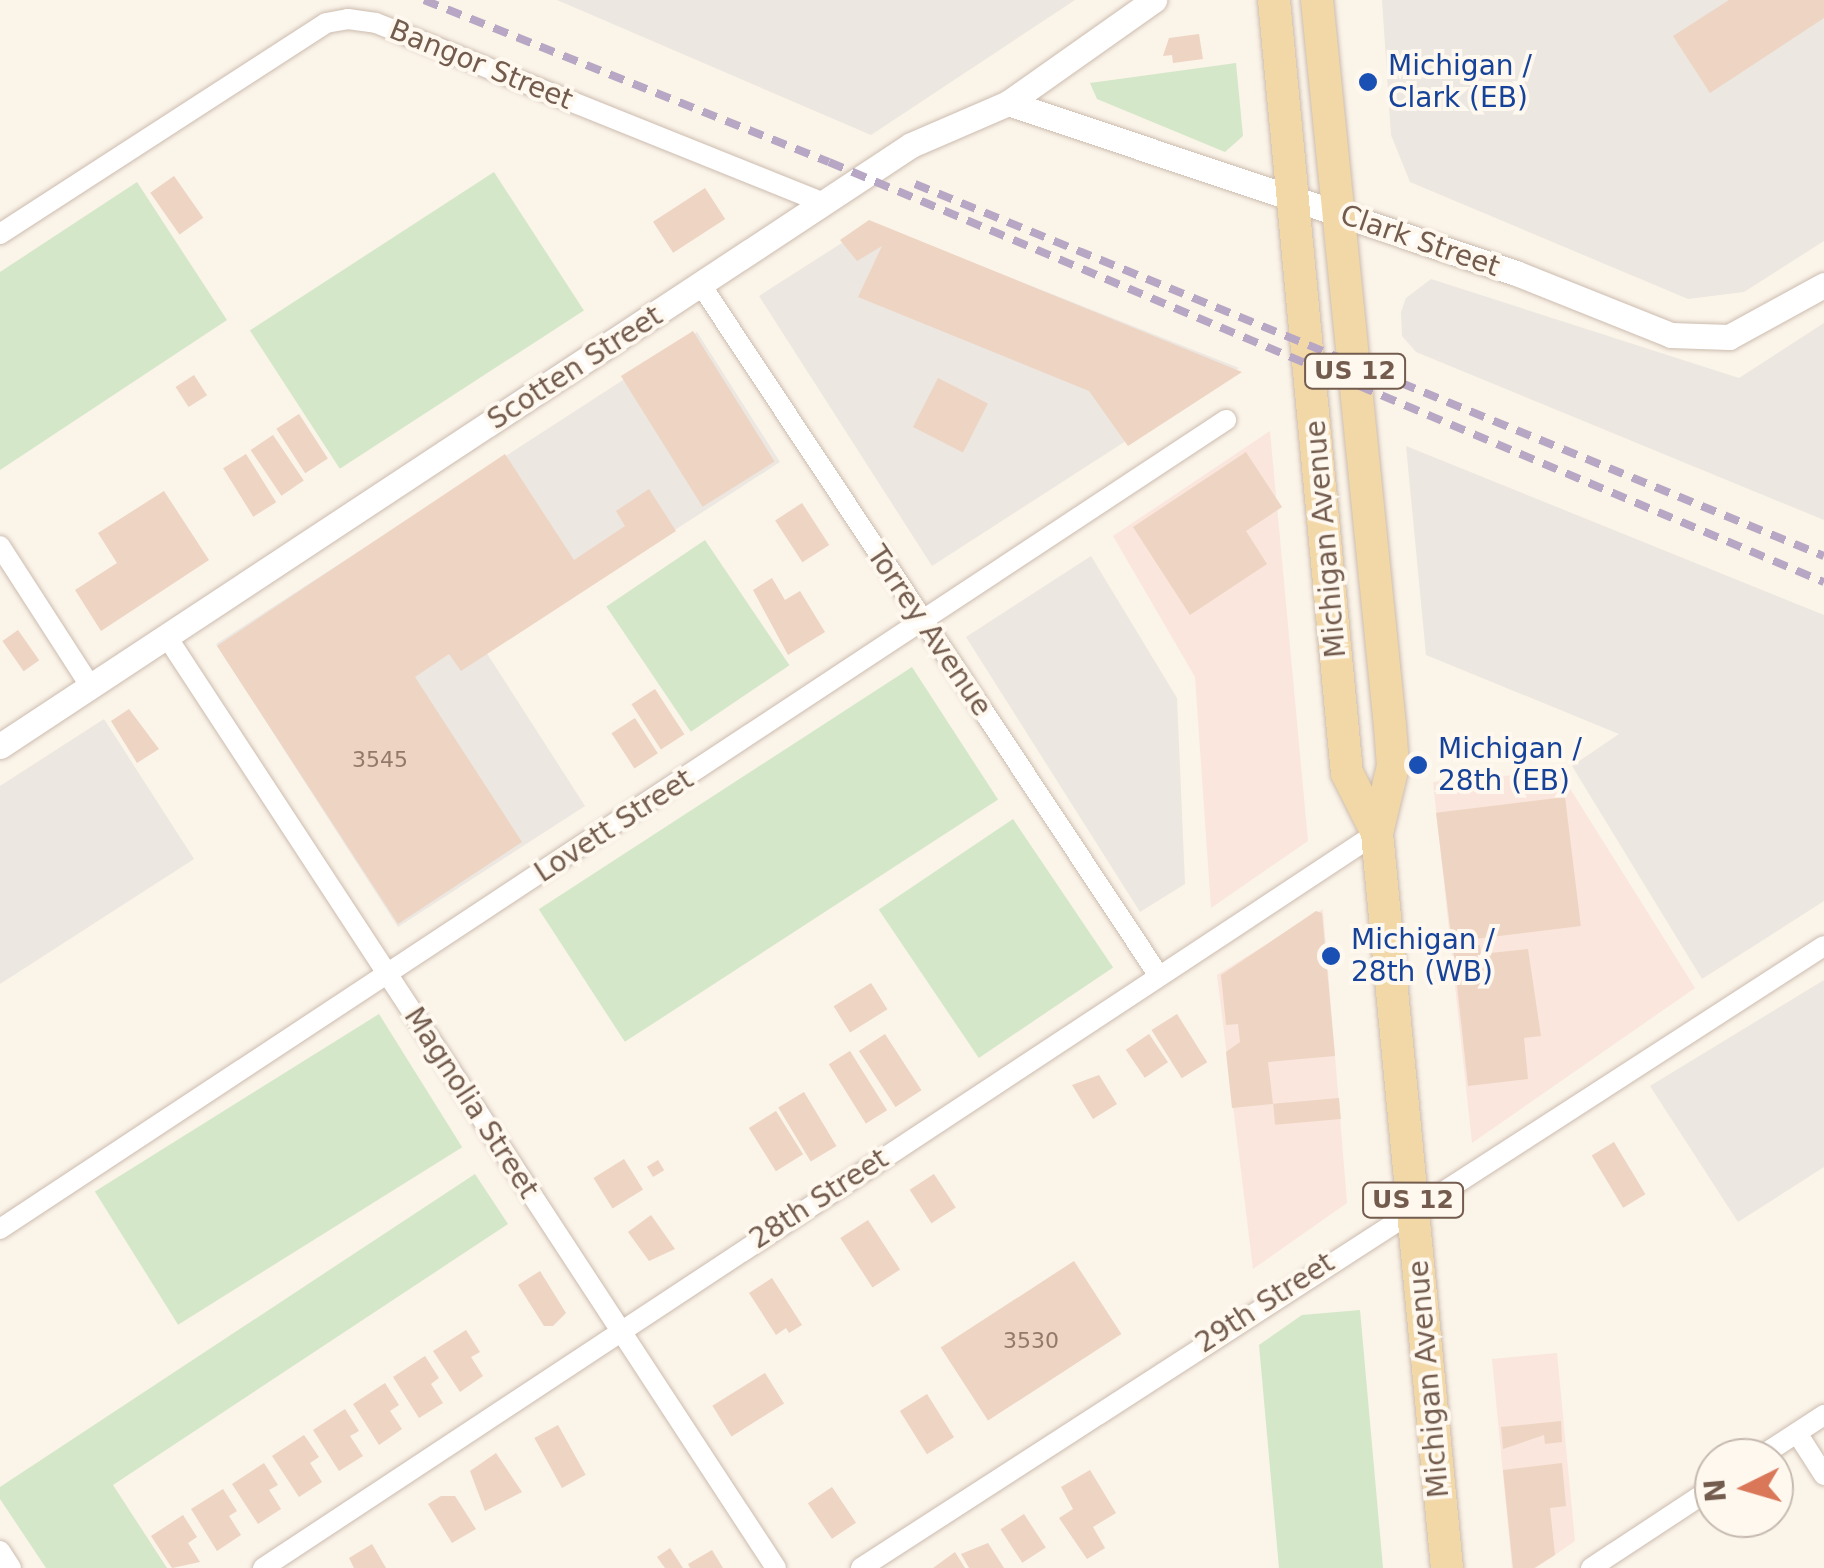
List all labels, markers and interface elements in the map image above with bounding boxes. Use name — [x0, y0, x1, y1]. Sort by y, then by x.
street label: Bangor Street — [385, 13, 577, 117]
place label: Michigan / Clark (EB) — [1388, 49, 1532, 115]
marker: Michigan / Clark (EB) — [1357, 71, 1379, 93]
street label: Clark Street — [1336, 198, 1504, 284]
street label: Scotten Street — [481, 299, 669, 437]
road number: US 12 — [1302, 351, 1408, 391]
street label: Michigan Avenue — [1299, 419, 1353, 659]
street label: Torrey Avenue — [860, 539, 998, 723]
place label: Michigan / 28th (EB) — [1438, 732, 1582, 798]
house number: 3545 — [352, 747, 408, 773]
marker: Michigan / 28th (EB) — [1407, 754, 1429, 776]
street label: Lovett Street — [529, 762, 699, 890]
place label: Michigan / 28th (WB) — [1351, 923, 1495, 989]
marker: Michigan / 28th (WB) — [1320, 945, 1342, 967]
street label: Magnolia Street — [397, 1001, 545, 1205]
street label: 28th Street — [743, 1142, 895, 1256]
road number: US 12 — [1360, 1180, 1466, 1220]
street label: 29th Street — [1189, 1246, 1341, 1360]
street label: Michigan Avenue — [1402, 1259, 1456, 1499]
house number: 3530 — [1003, 1328, 1059, 1354]
north arrow — [1694, 1438, 1794, 1538]
text: N — [1698, 1477, 1733, 1504]

